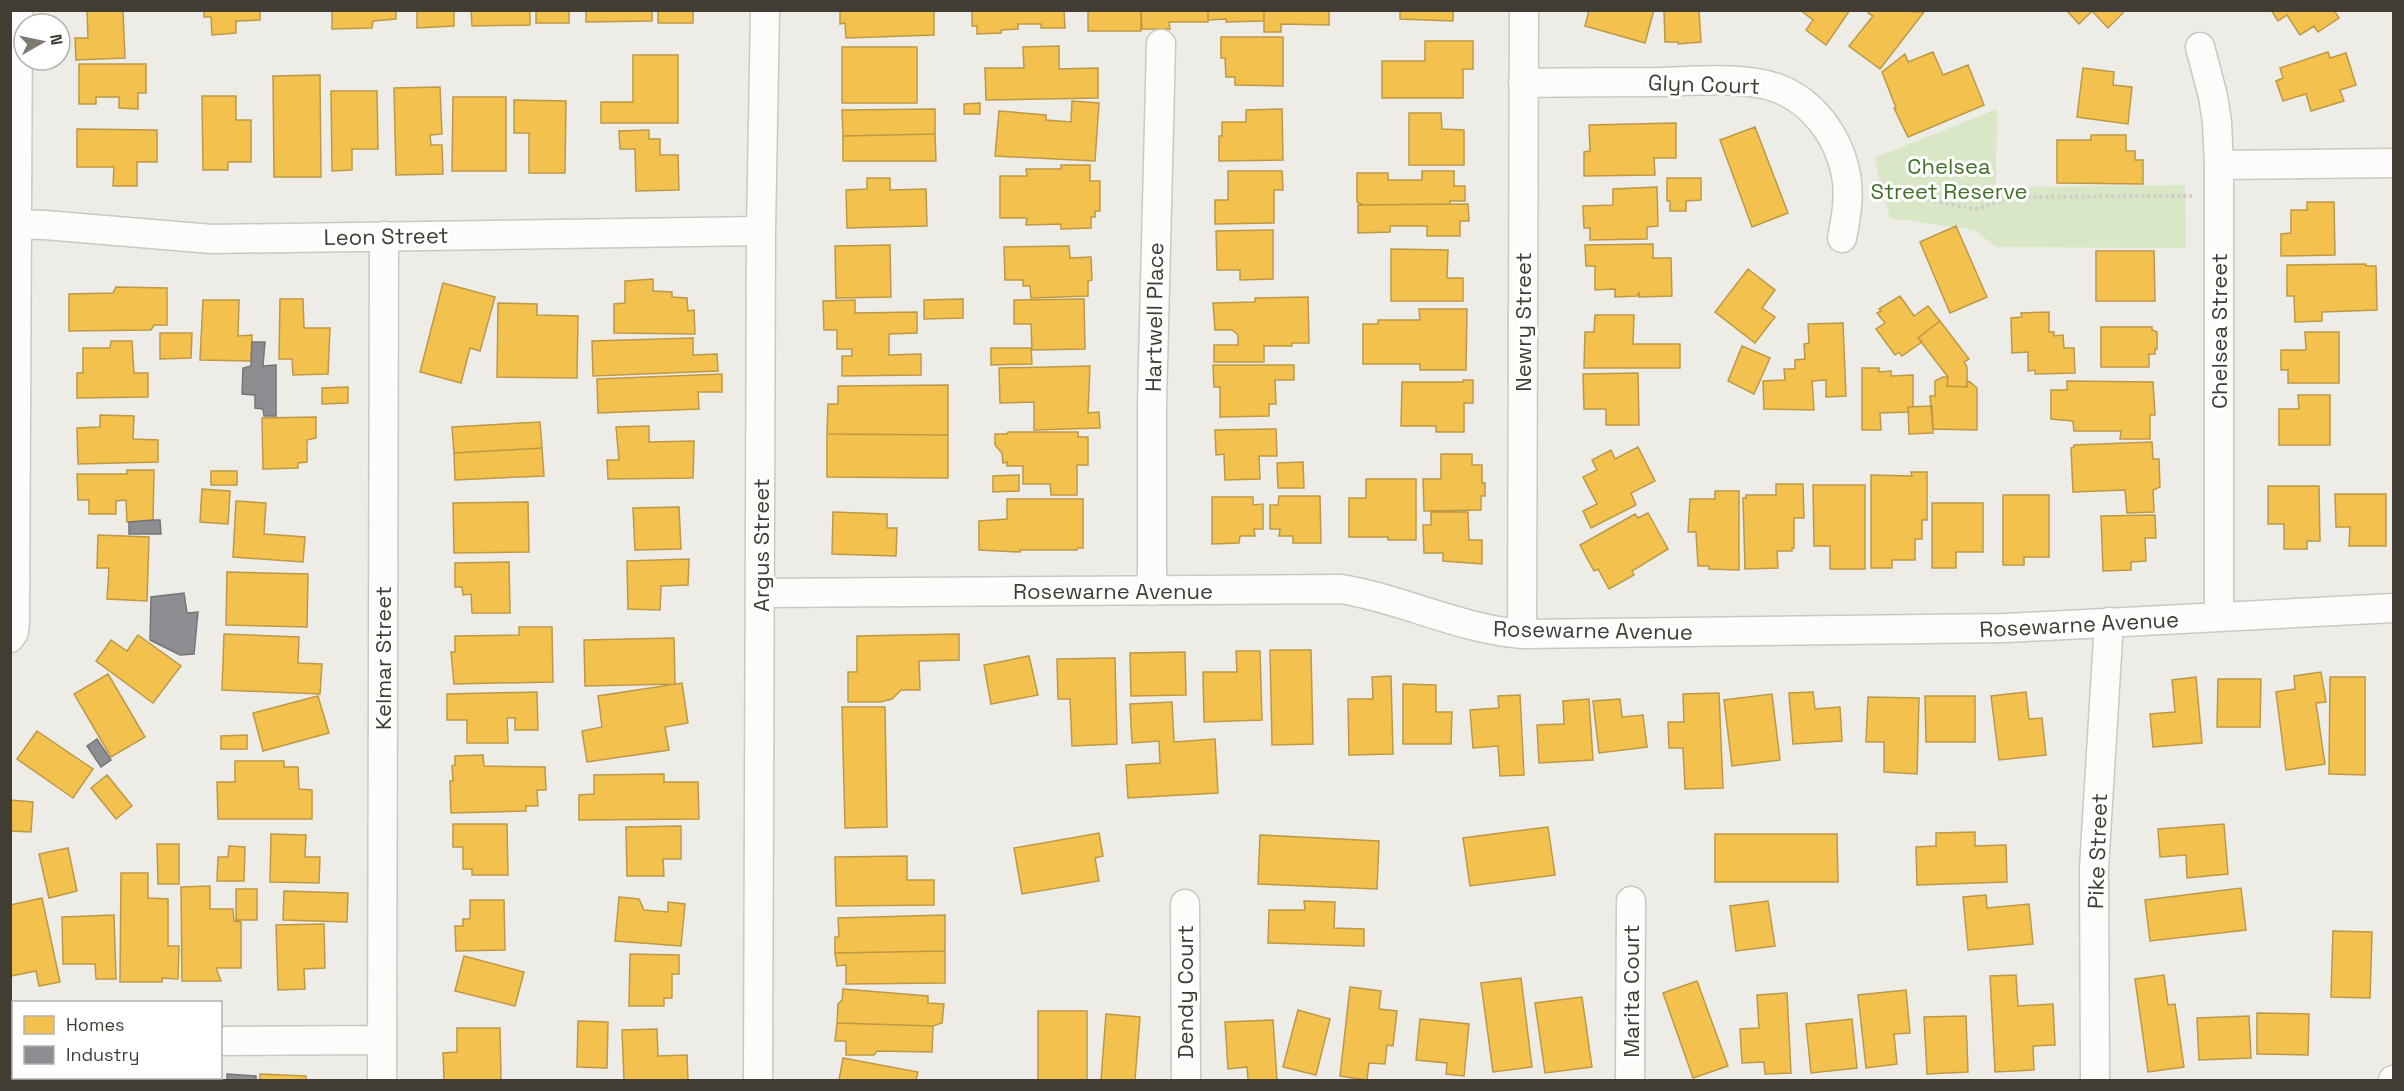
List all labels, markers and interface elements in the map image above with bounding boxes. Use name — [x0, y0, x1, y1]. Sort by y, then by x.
north arrow — [12, 12, 72, 72]
text: N — [45, 33, 68, 47]
street label: Glyn Court — [1647, 68, 1761, 100]
park label: Chelsea Street Reserve — [1870, 152, 2028, 205]
street label: Leon Street — [323, 221, 449, 251]
street label: Hartwell Place — [1139, 242, 1169, 392]
street label: Newry Street — [1509, 252, 1537, 392]
street label: Chelsea Street — [2205, 253, 2233, 409]
street label: Argus Street — [747, 478, 775, 612]
street label: Rosewarne Avenue — [1013, 577, 1213, 605]
street label: Kelmar Street — [369, 586, 397, 730]
street label: Rosewarne Avenue — [1978, 605, 2180, 643]
street label: Rosewarne Avenue — [1493, 614, 1693, 646]
street label: Pike Street — [2081, 793, 2113, 909]
street label: Marita Court — [1617, 924, 1645, 1058]
street label: Dendy Court — [1171, 925, 1199, 1059]
legend — [12, 1001, 222, 1079]
text: Homes — [66, 1013, 125, 1036]
text: Industry — [66, 1043, 139, 1066]

